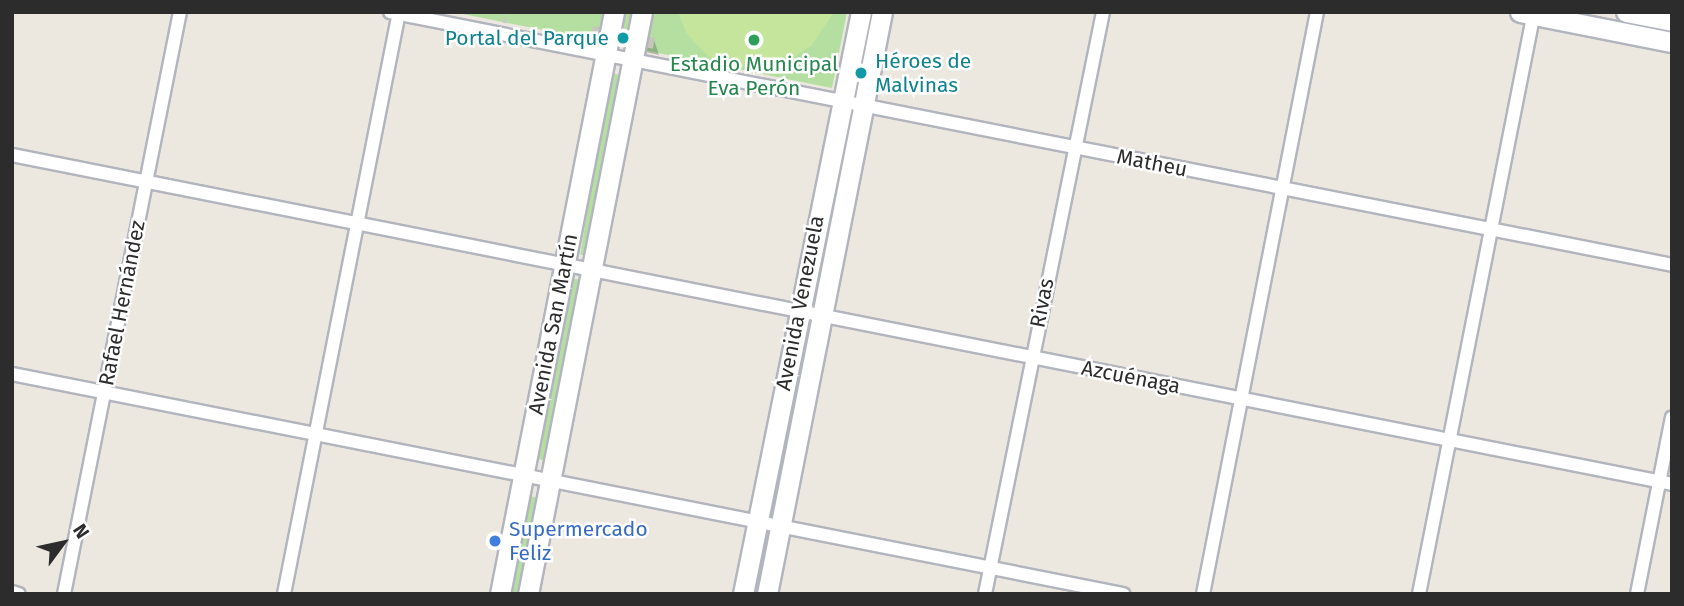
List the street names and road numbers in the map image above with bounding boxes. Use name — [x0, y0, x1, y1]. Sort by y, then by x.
street label: Matheu — [1115, 144, 1189, 182]
street label: Avenida Venezuela — [771, 213, 829, 393]
street label: Rafael Hernández — [94, 218, 150, 388]
street label: Avenida San Martín — [523, 231, 583, 417]
street label: Rivas — [1025, 276, 1059, 330]
street label: Azcuénaga — [1080, 355, 1182, 399]

